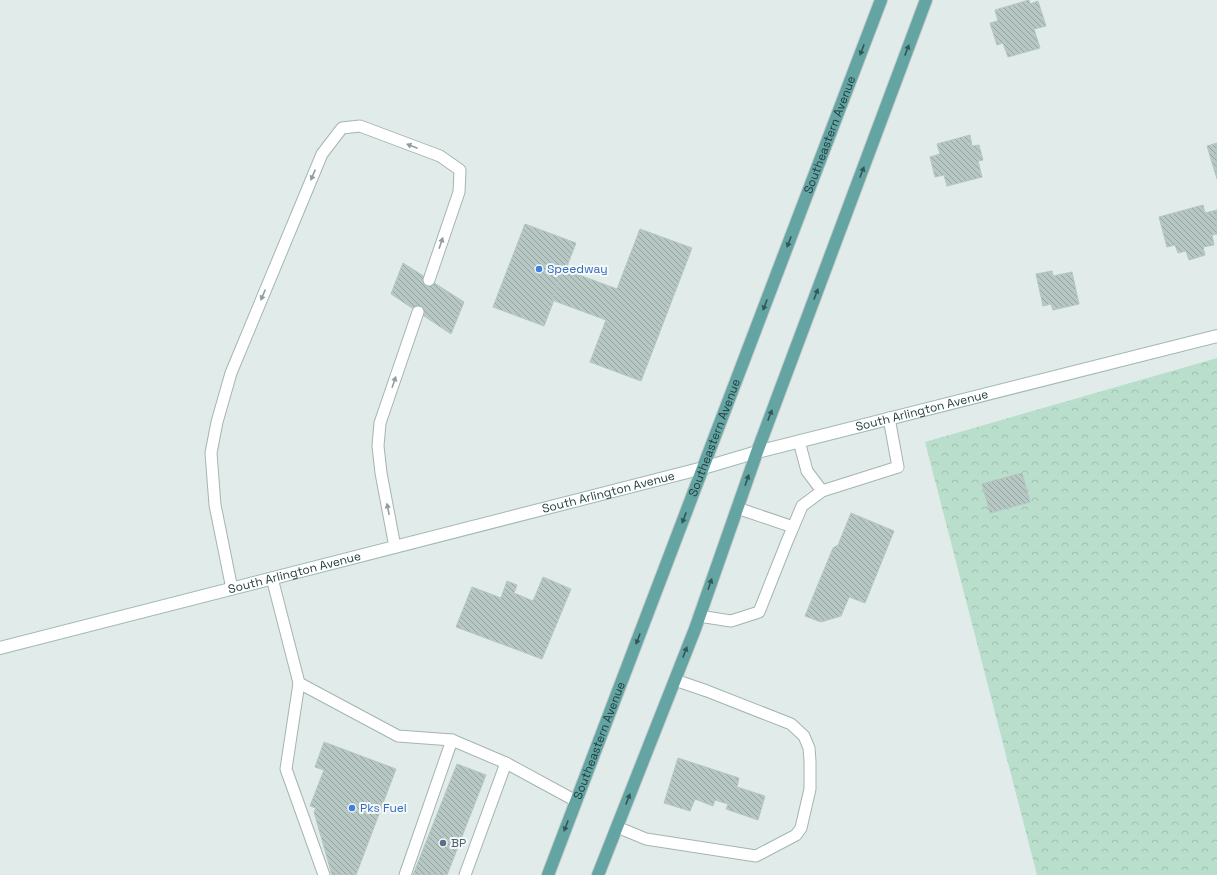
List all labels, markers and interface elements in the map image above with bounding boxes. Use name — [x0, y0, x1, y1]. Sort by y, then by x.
one-way arrow — [858, 44, 864, 56]
one-way arrow — [905, 44, 911, 56]
street label: Southeastern Avenue — [800, 74, 859, 196]
one-way arrow — [406, 142, 418, 148]
one-way arrow — [859, 165, 865, 177]
one-way arrow — [309, 170, 315, 182]
one-way arrow — [786, 236, 792, 248]
one-way arrow — [439, 237, 445, 249]
place label: Speedway — [547, 261, 608, 277]
marker: Speedway — [534, 264, 544, 274]
one-way arrow — [813, 287, 819, 299]
one-way arrow — [259, 290, 265, 302]
one-way arrow — [762, 300, 768, 312]
one-way arrow — [391, 376, 397, 388]
street label: Southeastern Avenue — [685, 376, 744, 499]
street label: South Arlington Avenue — [854, 386, 990, 435]
one-way arrow — [768, 409, 774, 421]
street label: South Arlington Avenue — [540, 468, 676, 517]
one-way arrow — [744, 474, 750, 486]
one-way arrow — [384, 503, 390, 515]
one-way arrow — [681, 512, 687, 524]
street label: South Arlington Avenue — [226, 548, 363, 597]
one-way arrow — [708, 578, 714, 590]
one-way arrow — [634, 634, 640, 646]
one-way arrow — [683, 646, 689, 658]
street label: Southeastern Avenue — [570, 679, 629, 802]
one-way arrow — [625, 793, 631, 805]
place label: Pks Fuel — [360, 800, 407, 816]
marker: Pks Fuel — [347, 803, 357, 813]
one-way arrow — [563, 820, 569, 832]
place label: BP — [451, 835, 466, 851]
marker: BP — [438, 838, 448, 848]

